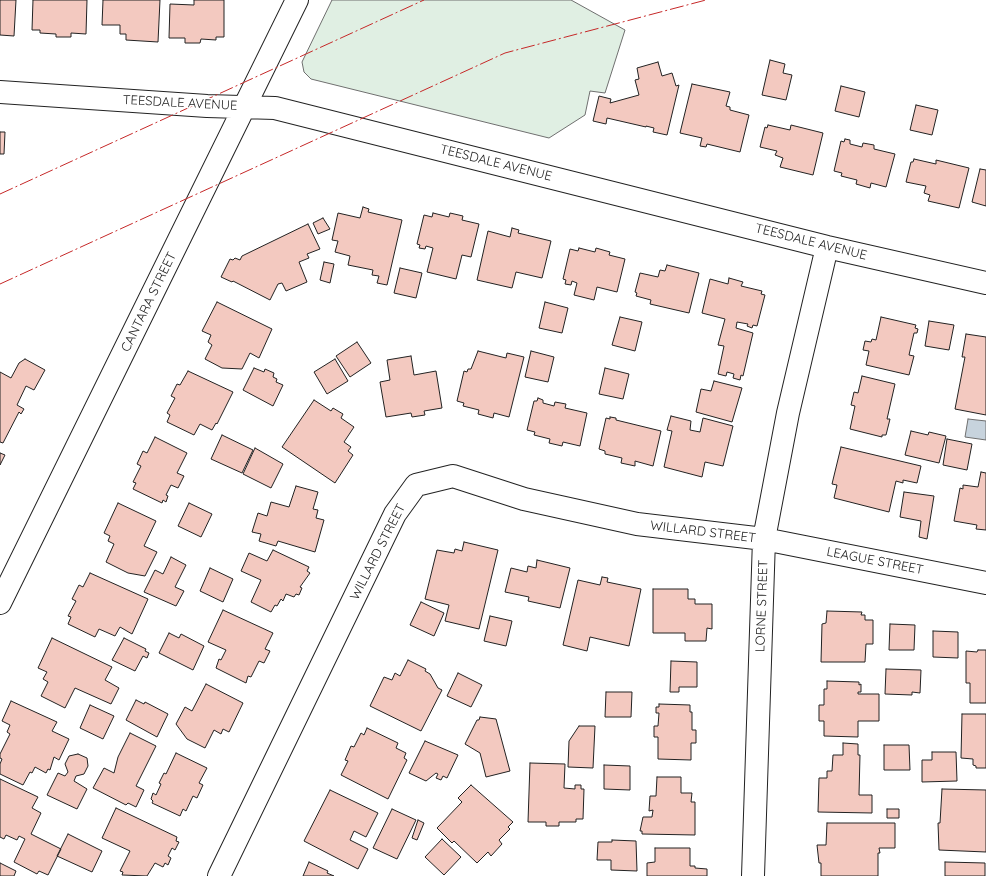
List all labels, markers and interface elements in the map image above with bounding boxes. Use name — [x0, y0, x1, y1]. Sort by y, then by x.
street label: TEESDALE AVENUE — [122, 92, 238, 114]
street label: TEESDALE AVENUE — [438, 142, 554, 184]
street label: TEESDALE AVENUE — [753, 221, 869, 263]
street label: CANTARA STREET — [118, 250, 180, 354]
street label: WILLARD STREET — [347, 501, 409, 603]
street label: WILLARD STREET — [649, 518, 757, 546]
street label: LEAGUE STREET — [825, 544, 925, 578]
street label: LORNE STREET — [753, 560, 771, 652]

